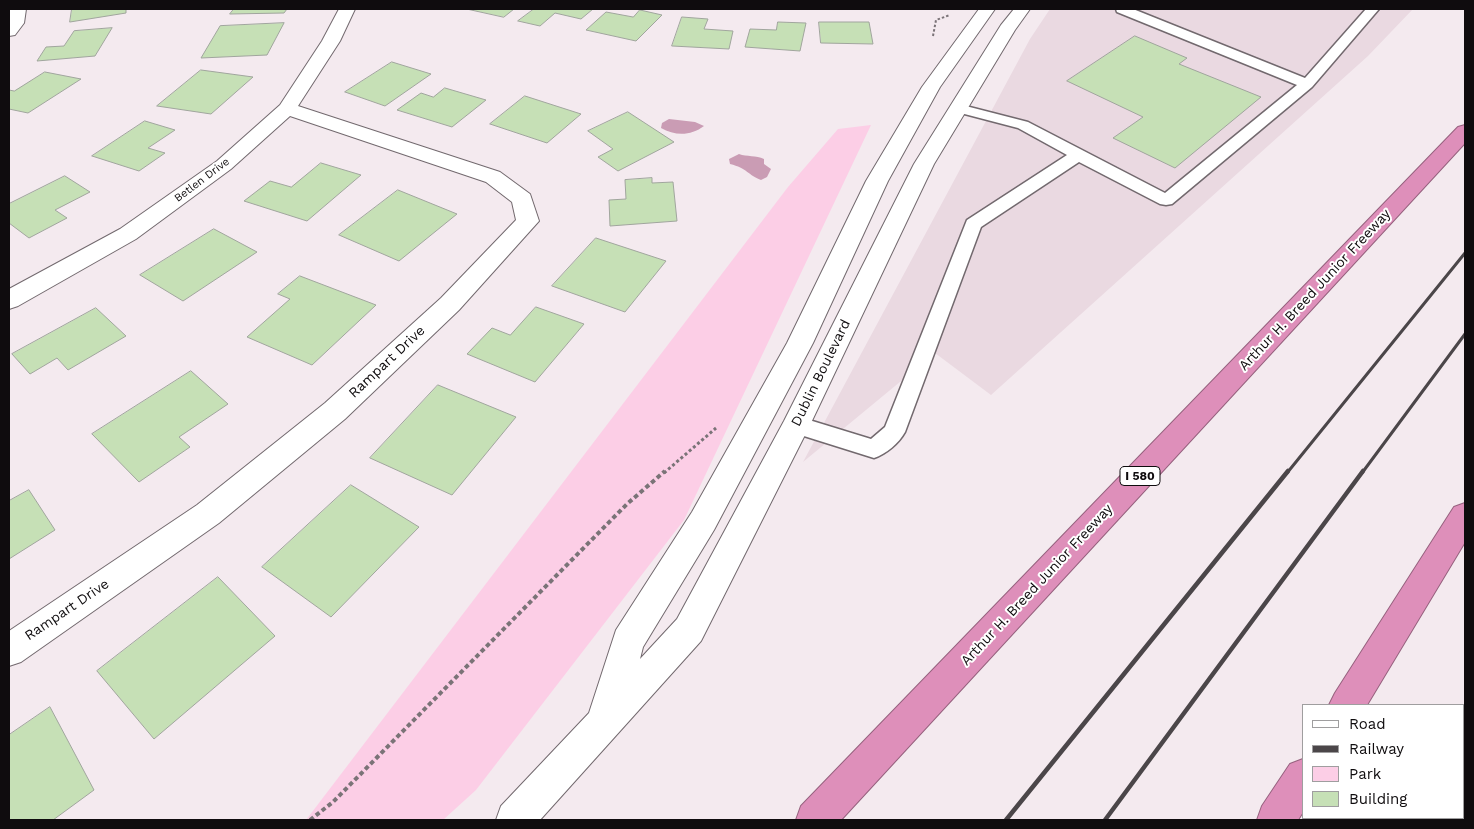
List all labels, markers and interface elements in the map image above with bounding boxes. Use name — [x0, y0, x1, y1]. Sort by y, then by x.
street label: Betlen Drive — [172, 155, 232, 205]
street label: Arthur H. Breed Junior Freeway — [1236, 206, 1394, 374]
street label: Dublin Boulevard — [788, 317, 854, 429]
street label: Rampart Drive — [345, 322, 429, 402]
road number: I 580 — [1120, 466, 1160, 486]
street label: Arthur H. Breed Junior Freeway — [958, 501, 1116, 669]
street label: Rampart Drive — [22, 576, 112, 644]
legend — [1302, 704, 1464, 819]
text: Road — [1349, 715, 1386, 733]
text: Railway — [1349, 740, 1404, 758]
text: Park — [1349, 765, 1381, 783]
text: Building — [1349, 790, 1407, 808]

